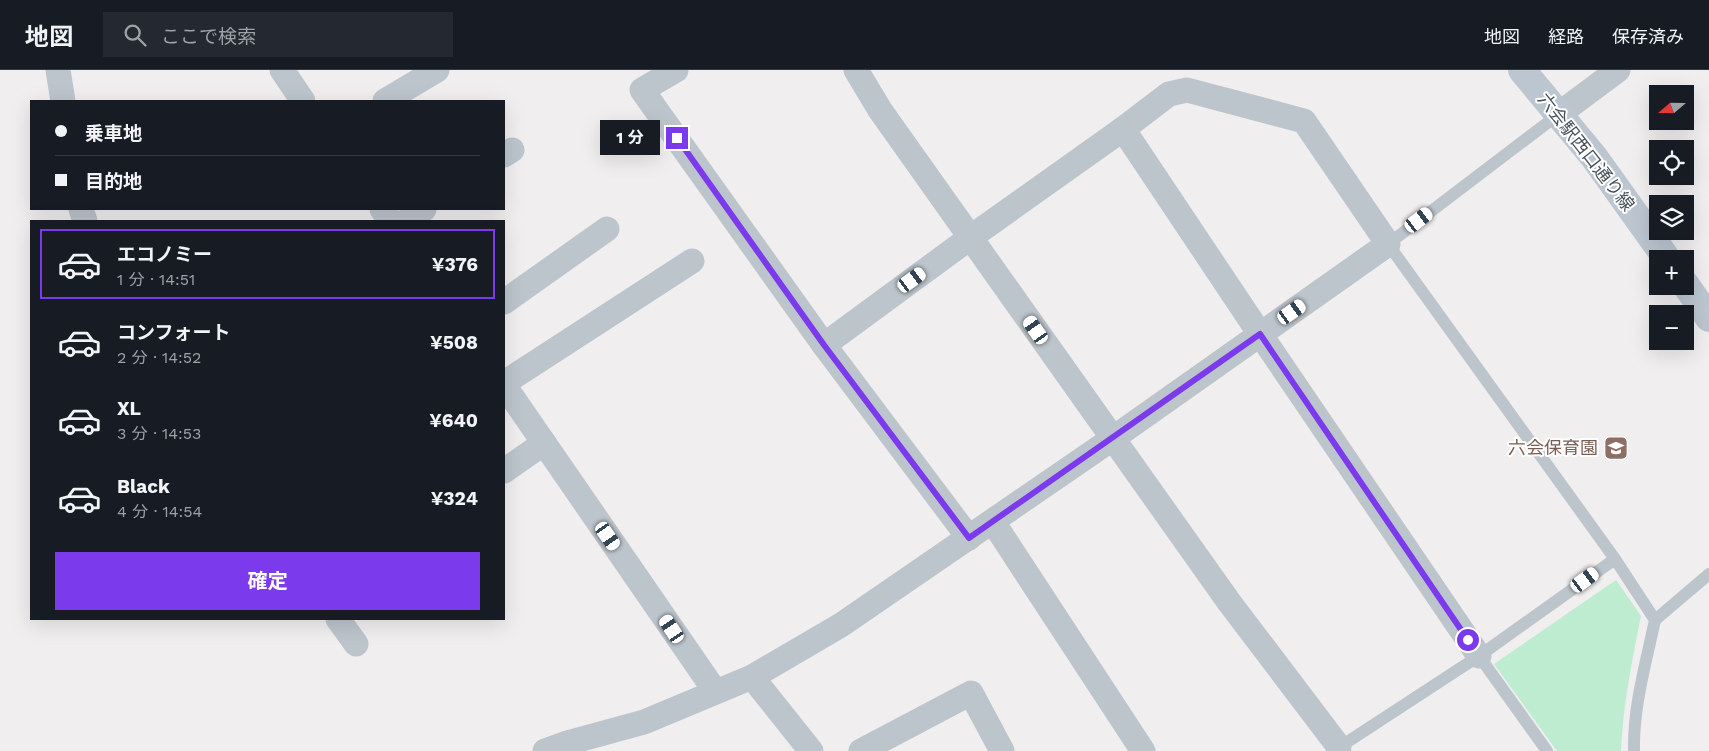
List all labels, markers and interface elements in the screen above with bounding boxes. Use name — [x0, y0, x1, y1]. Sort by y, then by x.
search box — [103, 12, 453, 57]
icon: search — [121, 21, 149, 49]
text: 地図 — [25, 23, 73, 51]
text: ここで検索 — [161, 25, 256, 48]
text: 地図 — [1484, 26, 1520, 47]
text: 経路 — [1548, 26, 1584, 47]
text: 保存済み — [1612, 26, 1684, 47]
north arrow — [1649, 85, 1694, 130]
map controls — [1649, 85, 1694, 350]
street label: 六会駅西口通り線 — [1534, 88, 1639, 215]
callout: 1 分 — [600, 120, 660, 156]
text: 乗車地 — [85, 122, 142, 145]
route end — [666, 127, 688, 149]
text: 1 分 — [616, 128, 644, 147]
button: locate — [1649, 140, 1694, 185]
text: 目的地 — [85, 170, 142, 193]
button: layers — [1649, 195, 1694, 240]
car — [1402, 205, 1435, 235]
icon: car — [57, 242, 102, 287]
text: エコノミー — [117, 243, 212, 266]
button: + — [1649, 250, 1694, 295]
text: ¥376 — [432, 253, 478, 276]
car — [895, 265, 928, 295]
text: 1 分 · 14:51 — [117, 270, 195, 289]
car — [1275, 297, 1308, 327]
button: − — [1649, 305, 1694, 350]
car — [1021, 313, 1050, 347]
icon: car — [57, 320, 102, 365]
text: コンフォート — [117, 321, 230, 344]
text: ¥508 — [430, 331, 478, 354]
text: 2 分 · 14:52 — [117, 348, 201, 367]
text: XL — [117, 397, 141, 420]
icon: car — [57, 398, 102, 443]
text: ¥640 — [429, 409, 478, 432]
text: 3 分 · 14:53 — [117, 424, 201, 443]
school or university icon: 六会保育園 — [1603, 435, 1629, 461]
place label: 六会保育園 — [1508, 437, 1598, 458]
text: Black — [117, 475, 170, 498]
icon: car — [57, 476, 102, 521]
text: ¥324 — [431, 487, 478, 510]
text: 4 分 · 14:54 — [117, 502, 202, 521]
car — [593, 519, 622, 553]
button: 確定 — [55, 552, 480, 610]
car — [1568, 565, 1601, 595]
car — [657, 612, 686, 646]
route start — [1457, 629, 1479, 651]

